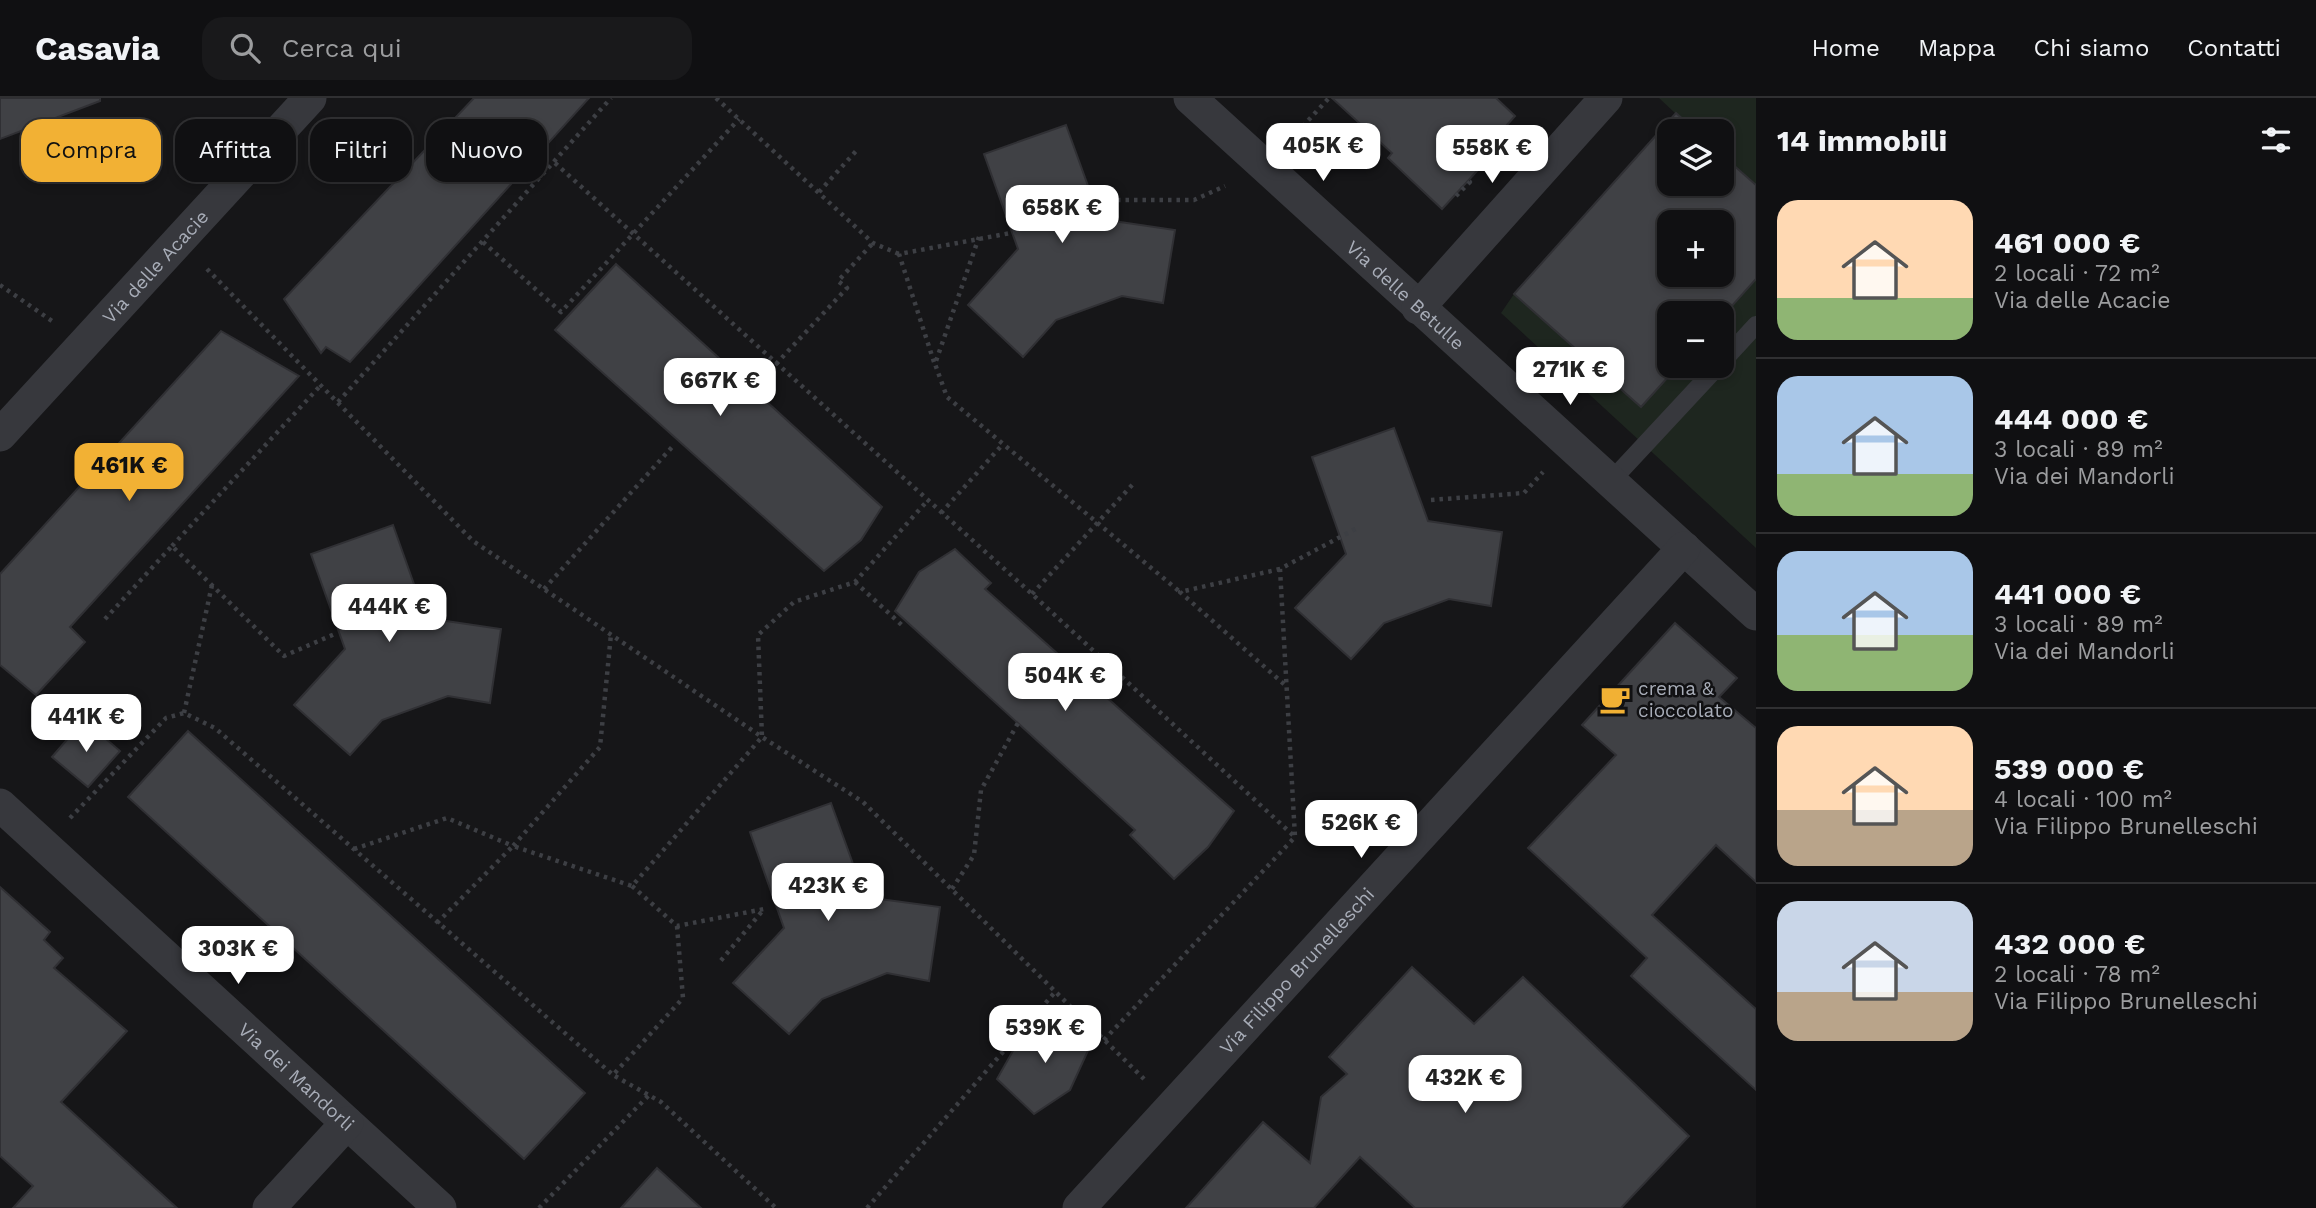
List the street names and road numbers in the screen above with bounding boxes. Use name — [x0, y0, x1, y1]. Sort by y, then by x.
street label: Via delle Acacie — [97, 205, 213, 328]
street label: Via delle Betulle — [1342, 235, 1470, 354]
street label: Via Filippo Brunelleschi — [1214, 882, 1379, 1059]
street label: Via dei Mandorli — [234, 1018, 359, 1135]

